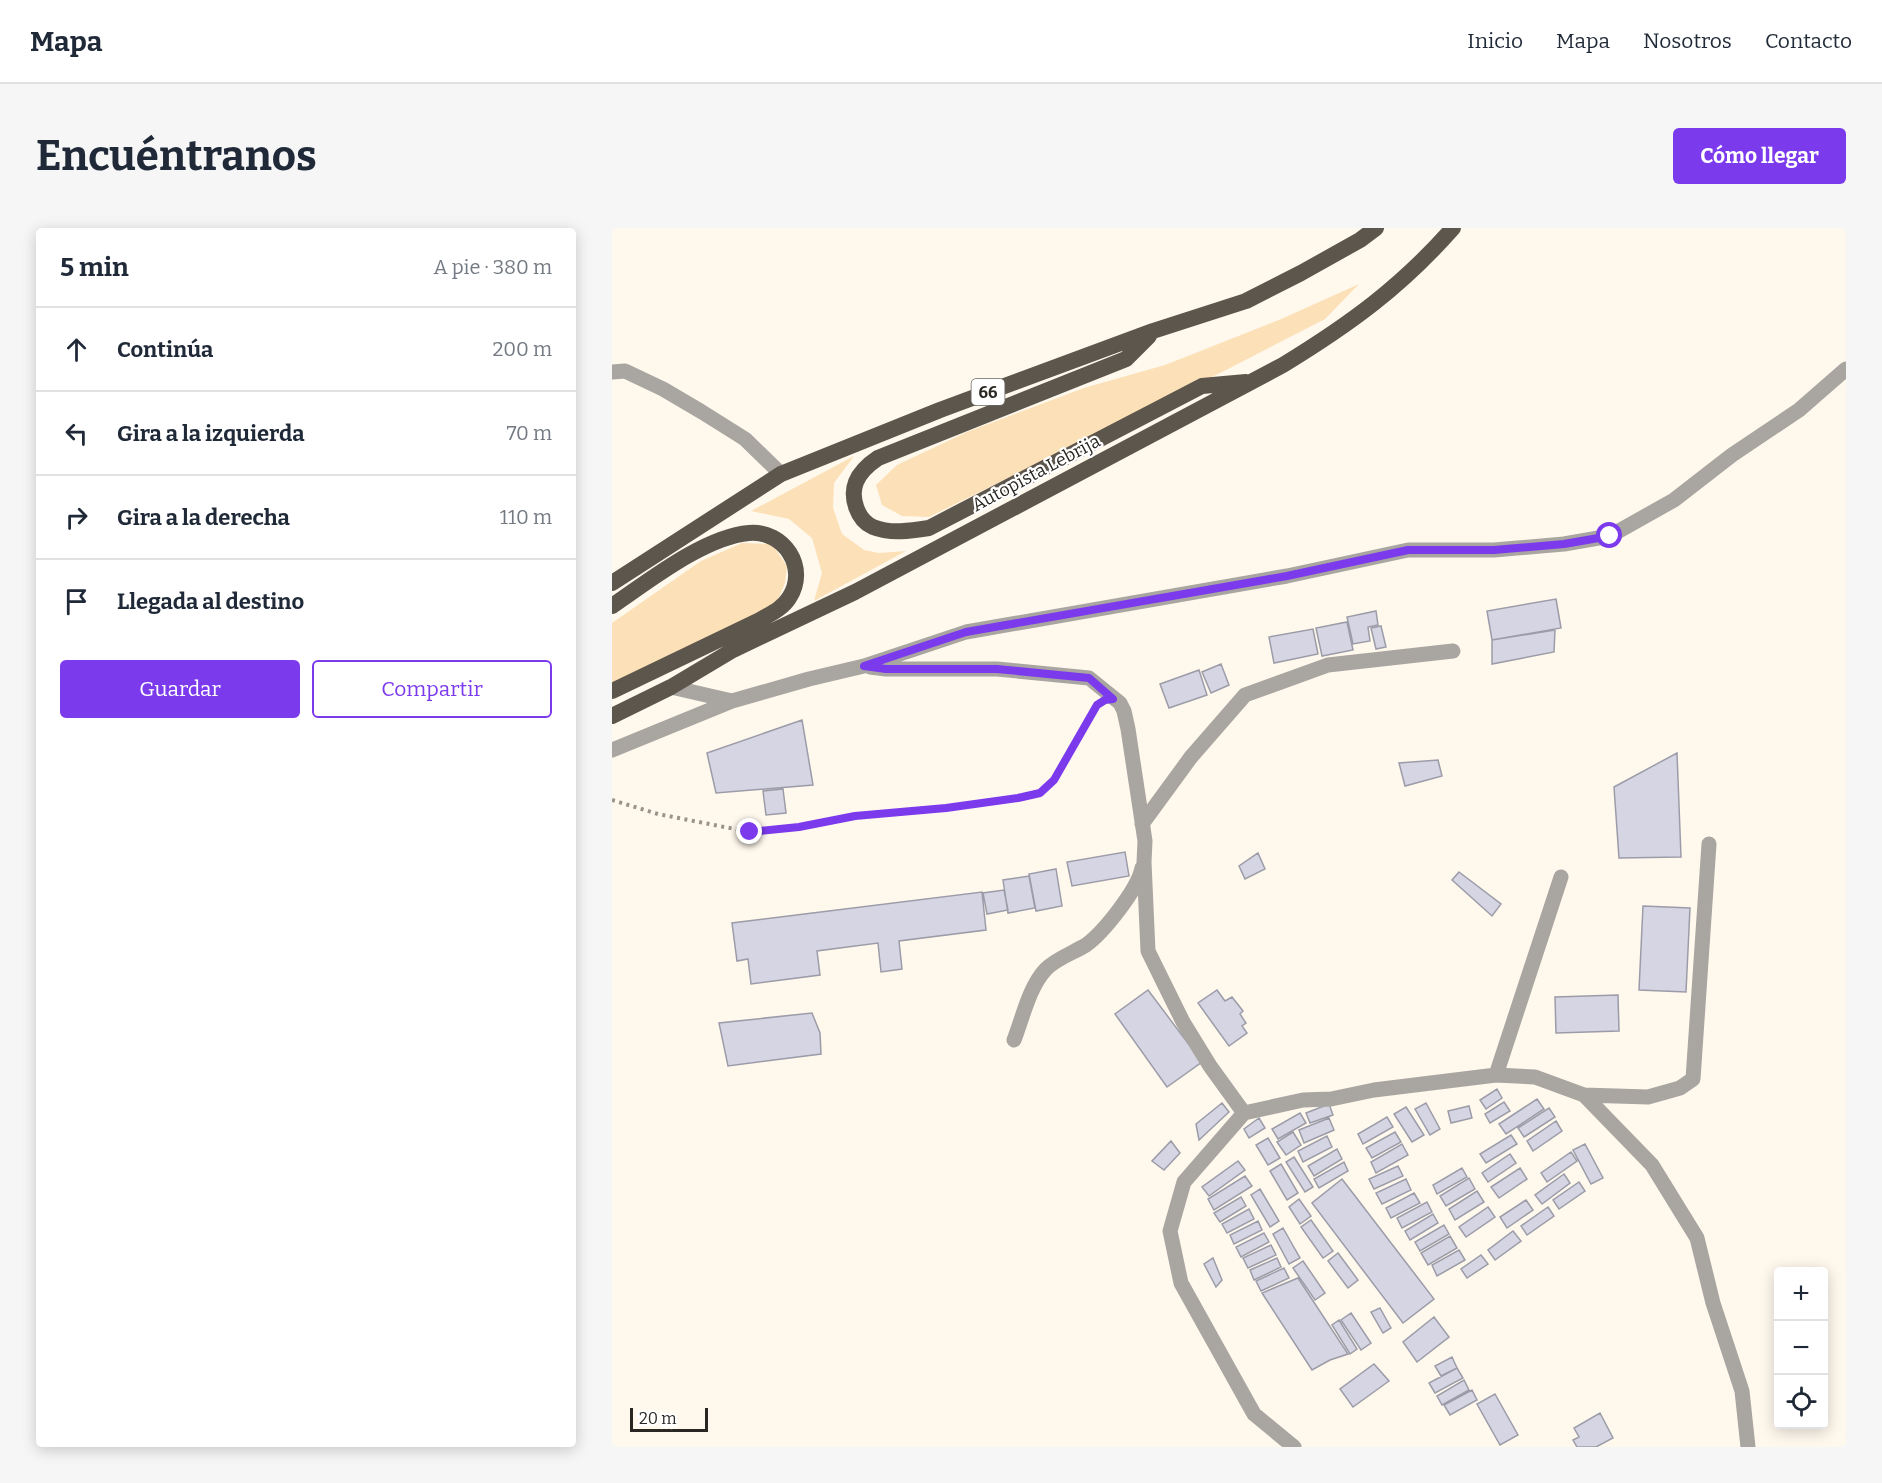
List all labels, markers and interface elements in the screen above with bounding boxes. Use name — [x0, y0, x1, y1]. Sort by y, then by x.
text: Mapa — [30, 25, 103, 58]
text: Inicio — [1467, 28, 1523, 54]
text: Mapa — [1556, 28, 1610, 54]
text: Nosotros — [1643, 28, 1732, 54]
text: Contacto — [1765, 28, 1852, 54]
button: Cómo llegar — [1673, 128, 1846, 184]
text: Encuéntranos — [36, 131, 317, 181]
text: 5 min — [60, 252, 129, 283]
text: A pie · 380 m — [433, 255, 552, 279]
icon: ahead — [60, 333, 93, 366]
text: Continúa — [117, 336, 213, 363]
text: 200 m — [492, 337, 552, 361]
road number: 66 — [972, 379, 1004, 405]
icon: left — [60, 417, 93, 450]
text: Gira a la izquierda — [117, 420, 305, 447]
text: 70 m — [506, 421, 552, 445]
street label: Autopista Lebrija — [968, 430, 1104, 516]
icon: right — [60, 501, 93, 534]
text: Gira a la derecha — [117, 504, 290, 531]
text: 110 m — [500, 505, 552, 529]
route start — [1596, 522, 1622, 548]
icon: arrive — [60, 585, 93, 618]
text: Llegada al destino — [117, 588, 304, 615]
button: Guardar — [60, 660, 300, 718]
button: Compartir — [312, 660, 552, 718]
route end — [736, 818, 762, 844]
map controls — [1774, 1267, 1828, 1429]
button: + — [1774, 1267, 1828, 1321]
button: − — [1774, 1321, 1828, 1375]
button: locate — [1774, 1375, 1828, 1429]
scale bar — [630, 1405, 708, 1432]
text: 20 m — [639, 1409, 676, 1428]

